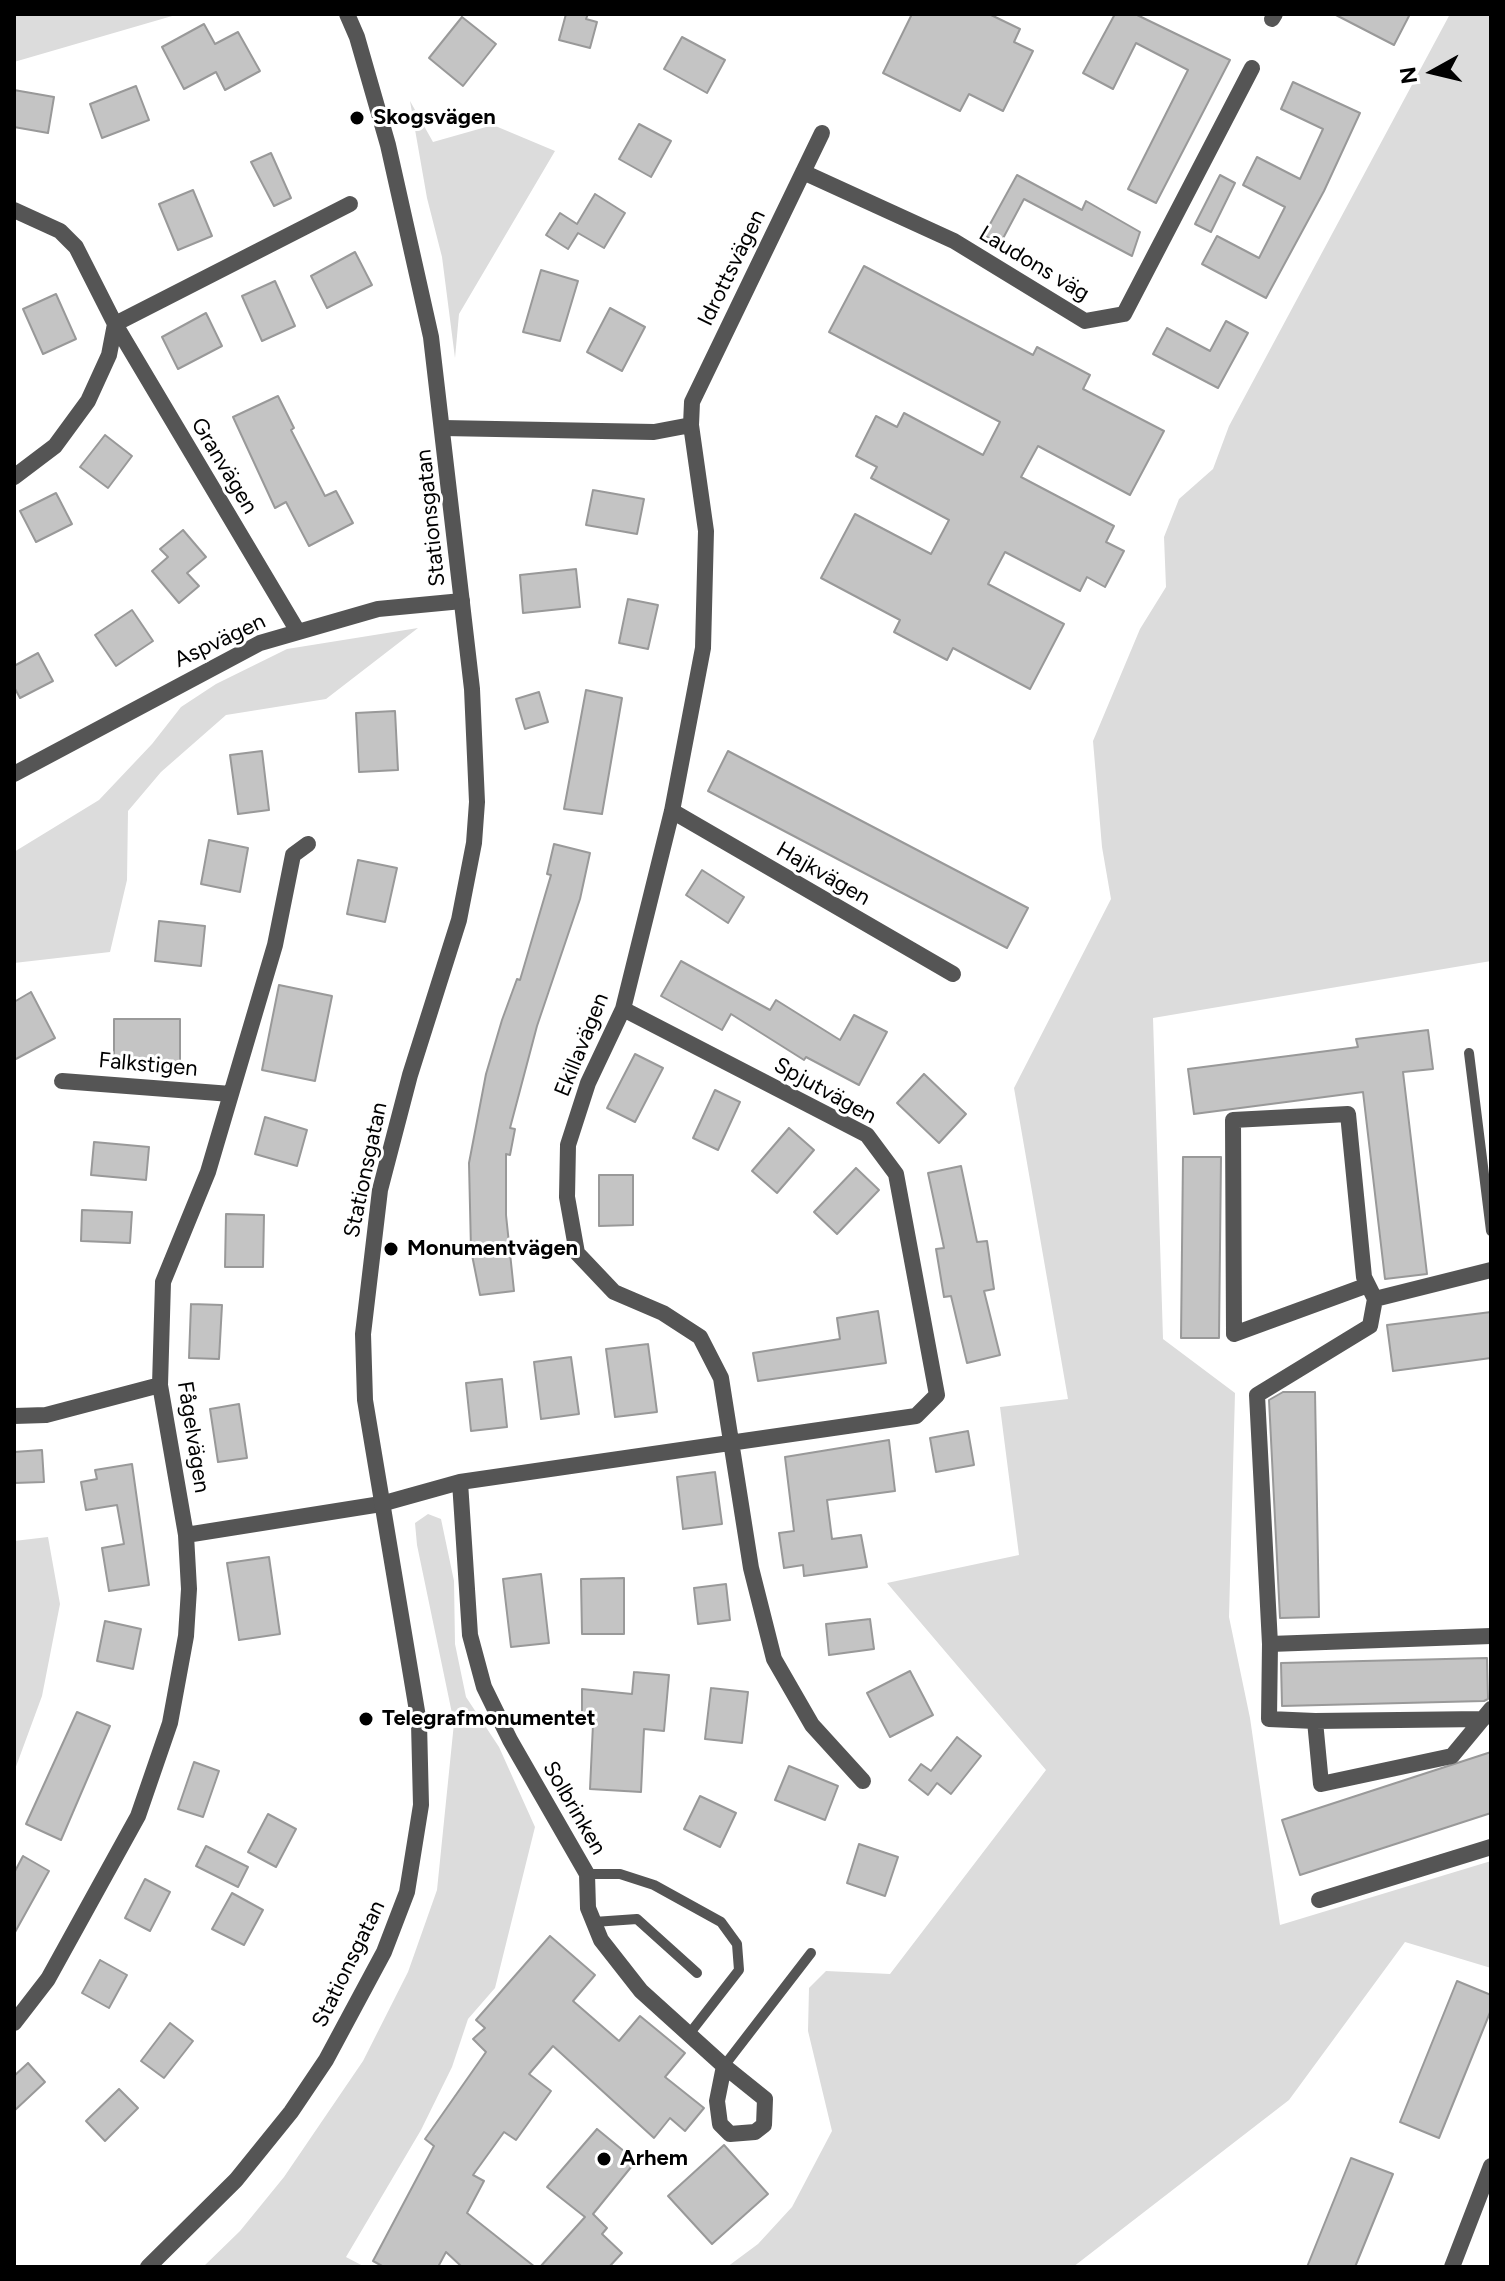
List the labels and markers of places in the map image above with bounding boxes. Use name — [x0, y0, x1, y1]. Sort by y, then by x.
place label: Skogsvägen — [373, 105, 496, 131]
marker: Skogsvägen — [348, 109, 366, 127]
place label: Monumentvägen — [407, 1236, 578, 1262]
marker: Monumentvägen — [382, 1240, 400, 1258]
place label: Telegrafmonumentet — [382, 1706, 596, 1732]
marker: Telegrafmonumentet — [357, 1710, 375, 1728]
place label: Arhem — [620, 2146, 688, 2172]
marker: Arhem — [595, 2150, 613, 2168]

